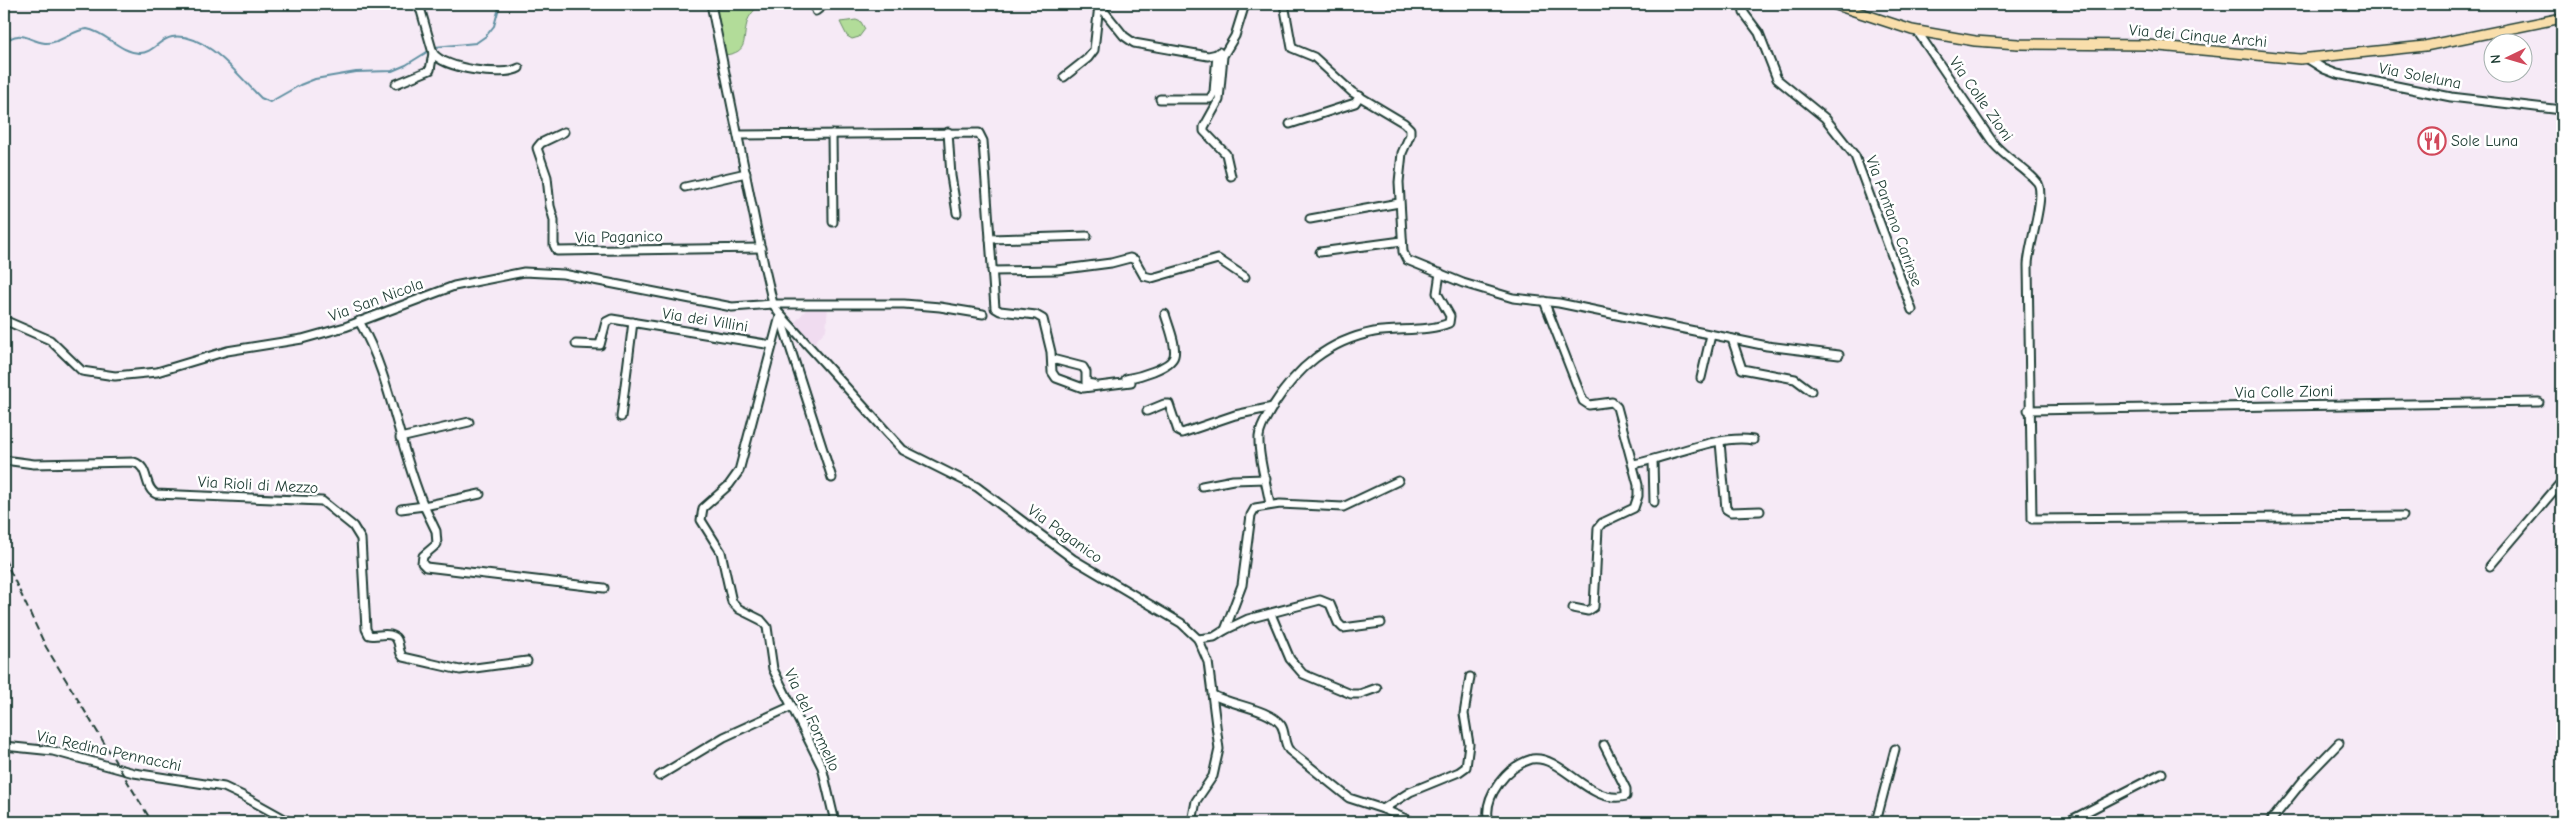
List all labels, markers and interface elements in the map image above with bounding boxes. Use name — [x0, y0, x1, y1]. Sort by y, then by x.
street label: Via dei Cinque Archi — [2128, 21, 2268, 51]
north arrow — [2484, 32, 2534, 82]
street label: Via Colle Zioni — [1945, 54, 2017, 144]
text: N — [2487, 54, 2504, 64]
street label: Via Soleluna — [2377, 59, 2463, 93]
restaurant icon: Sole Luna — [2417, 126, 2447, 156]
place label: Sole Luna — [2451, 132, 2518, 150]
street label: Via Pantano Carinse — [1862, 153, 1926, 289]
street label: Via Paganico — [575, 227, 663, 247]
street label: Via San Nicola — [326, 275, 426, 325]
street label: Via dei Villini — [661, 304, 749, 336]
street label: Via Colle Zioni — [2235, 382, 2333, 402]
street label: Via Rioli di Mezzo — [197, 473, 319, 497]
street label: Via Paganico — [1024, 501, 1106, 567]
street label: Via del Formello — [780, 666, 844, 774]
street label: Via Redina Pennacchi — [35, 727, 183, 775]

